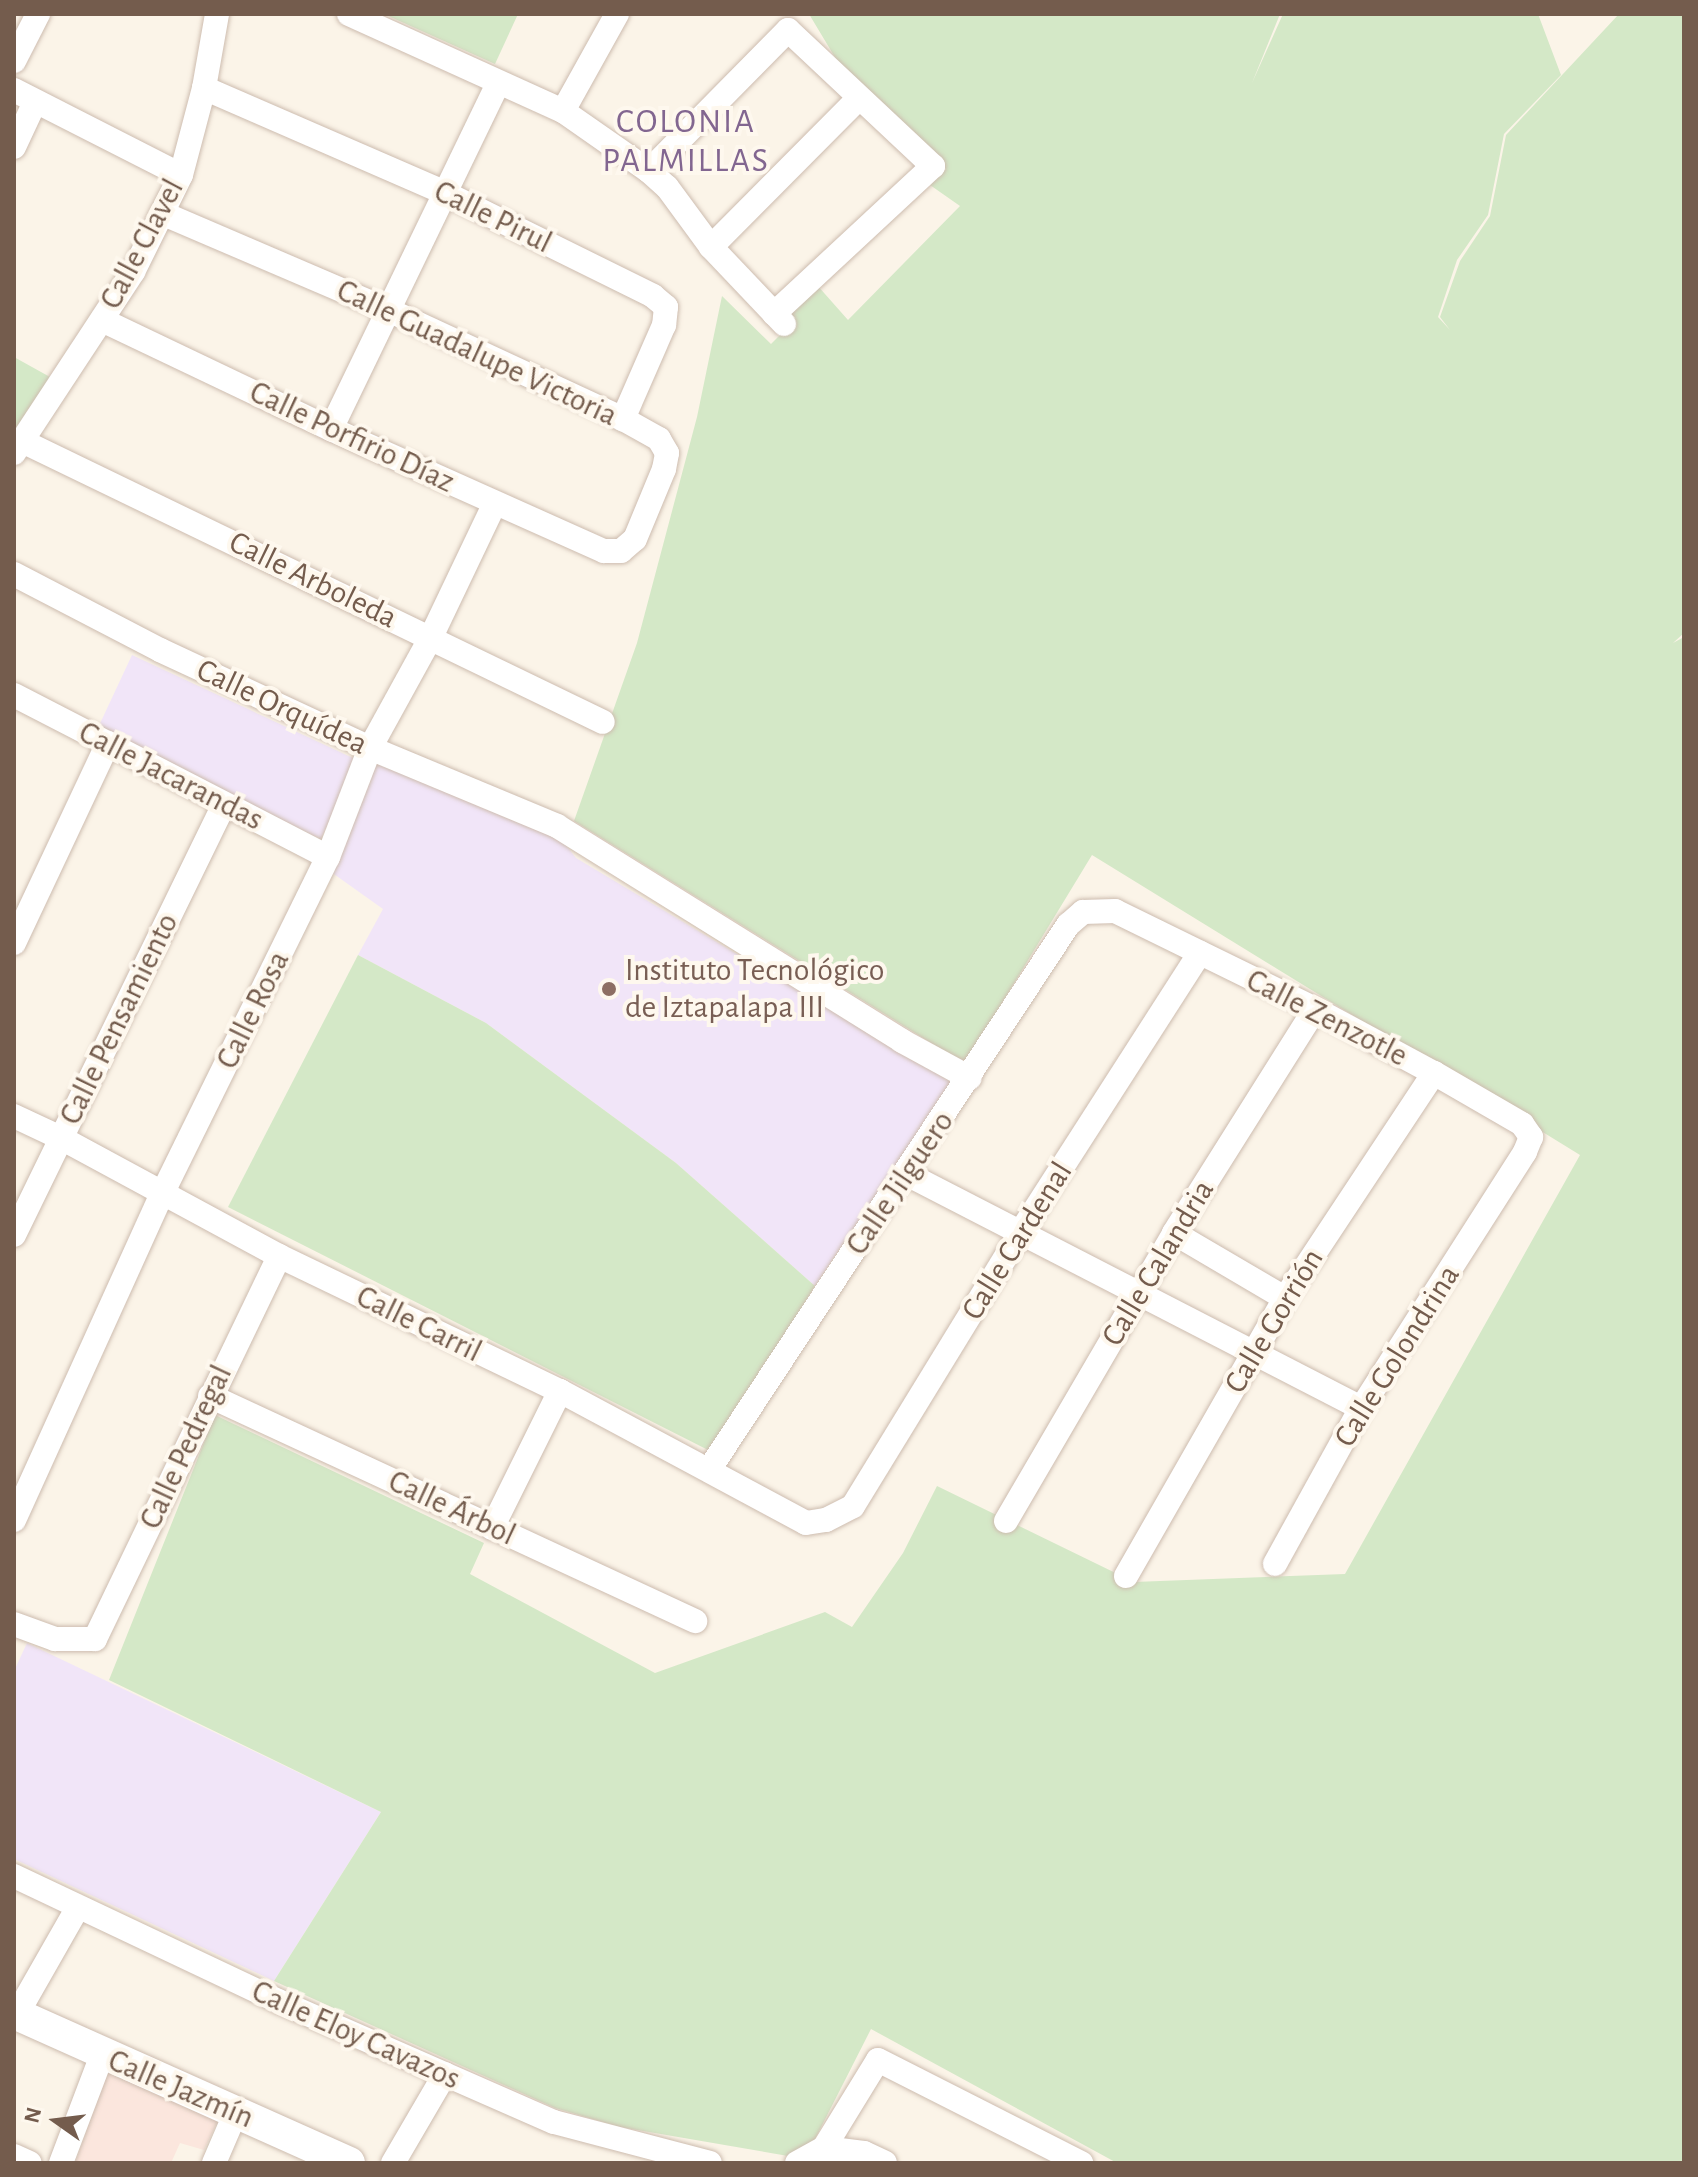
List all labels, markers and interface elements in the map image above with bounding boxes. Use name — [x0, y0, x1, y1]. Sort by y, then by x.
district label: COLONIA PALMILLAS — [602, 102, 770, 182]
street label: Calle Clavel — [92, 172, 192, 316]
street label: Calle Pirul — [428, 172, 558, 262]
street label: Calle Guadalupe Victoria — [331, 271, 623, 435]
street label: Calle Porfirio Díaz — [244, 373, 460, 501]
street label: Calle Arboleda — [223, 523, 403, 637]
street label: Calle Orquídea — [190, 651, 374, 763]
street label: Calle Jacarandas — [72, 713, 270, 839]
street label: Calle Pensamiento — [51, 907, 187, 1131]
street label: Calle Rosa — [208, 945, 298, 1075]
place label: Instituto Tecnológico de Iztapalapa III — [625, 952, 884, 1027]
street label: Calle Zenzotle — [1240, 961, 1414, 1075]
marker: Instituto Tecnológico de Iztapalapa III — [600, 980, 618, 998]
street label: Calle Jilguero — [838, 1104, 962, 1262]
street label: Calle Cardenal — [953, 1155, 1081, 1327]
street label: Calle Calandria — [1093, 1173, 1223, 1353]
street label: Calle Gorrión — [1216, 1242, 1332, 1400]
street label: Calle Golondrina — [1326, 1258, 1468, 1454]
street label: Calle Carril — [350, 1277, 488, 1371]
street label: Calle Pedregal — [131, 1359, 241, 1535]
street label: Calle Árbol — [382, 1462, 522, 1554]
street label: Calle Eloy Cavazos — [246, 1972, 466, 2098]
street label: Calle Jazmín — [102, 2041, 260, 2137]
north arrow — [16, 2081, 96, 2161]
text: N — [20, 2105, 45, 2125]

